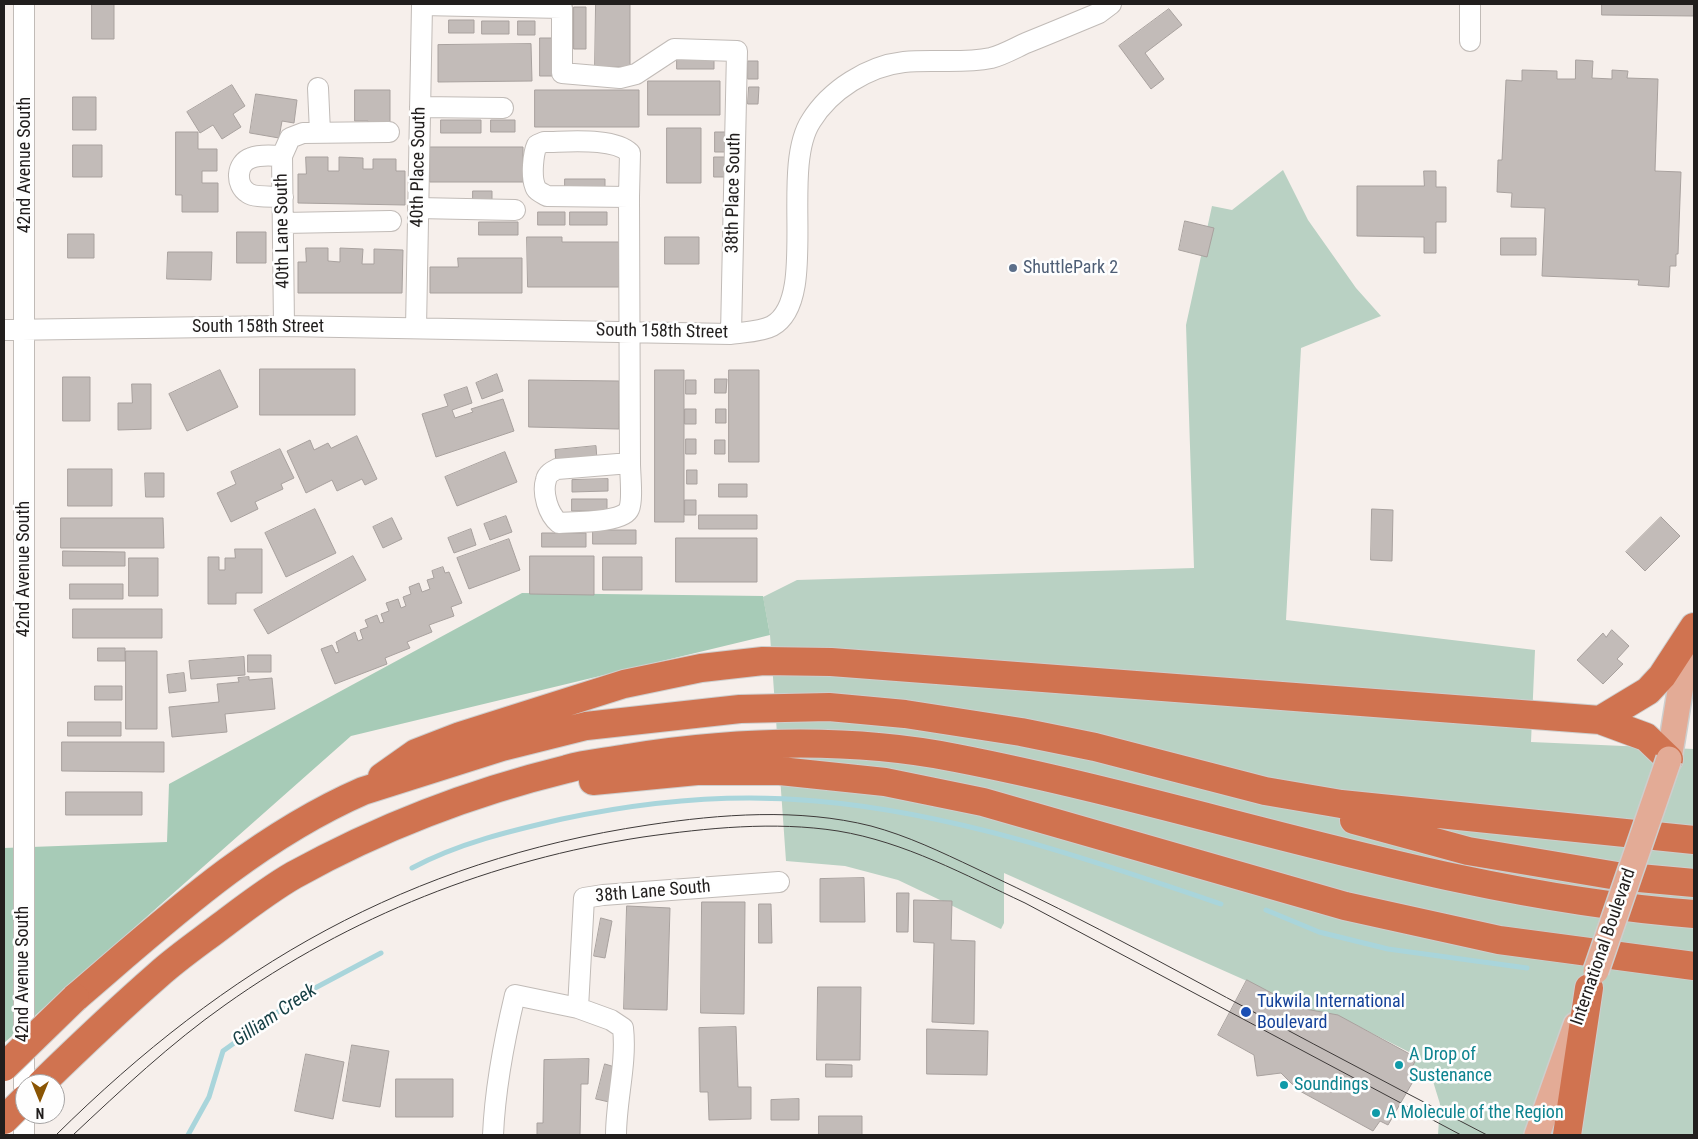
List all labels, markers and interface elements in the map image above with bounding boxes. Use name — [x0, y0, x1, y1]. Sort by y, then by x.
street label: 42nd Avenue South — [14, 97, 36, 233]
street label: 40th Place South — [407, 107, 431, 227]
street label: 38th Place South — [722, 133, 746, 253]
street label: 40th Lane South — [271, 173, 295, 289]
place label: ShuttlePark 2 — [1023, 257, 1118, 279]
marker: ShuttlePark 2 — [1007, 262, 1019, 274]
street label: South 158th Street — [192, 316, 324, 338]
street label: South 158th Street — [596, 320, 728, 344]
street label: 42nd Avenue South — [13, 501, 35, 637]
street label: International Boulevard — [1567, 866, 1641, 1028]
street label: 38th Lane South — [595, 876, 711, 908]
street label: 42nd Avenue South — [12, 906, 34, 1042]
water label: Gilliam Creek — [229, 980, 321, 1052]
place label: Tukwila International Boulevard — [1257, 991, 1405, 1034]
marker: Tukwila International Boulevard — [1239, 1005, 1253, 1019]
place label: A Drop of Sustenance — [1409, 1044, 1492, 1086]
marker: A Drop of Sustenance — [1393, 1059, 1405, 1071]
north arrow — [15, 1074, 65, 1124]
place label: Soundings — [1294, 1074, 1369, 1096]
marker: Soundings — [1278, 1079, 1290, 1091]
place label: A Molecule of the Region — [1386, 1102, 1564, 1124]
text: N — [36, 1105, 44, 1121]
marker: A Molecule of the Region — [1370, 1107, 1382, 1119]

